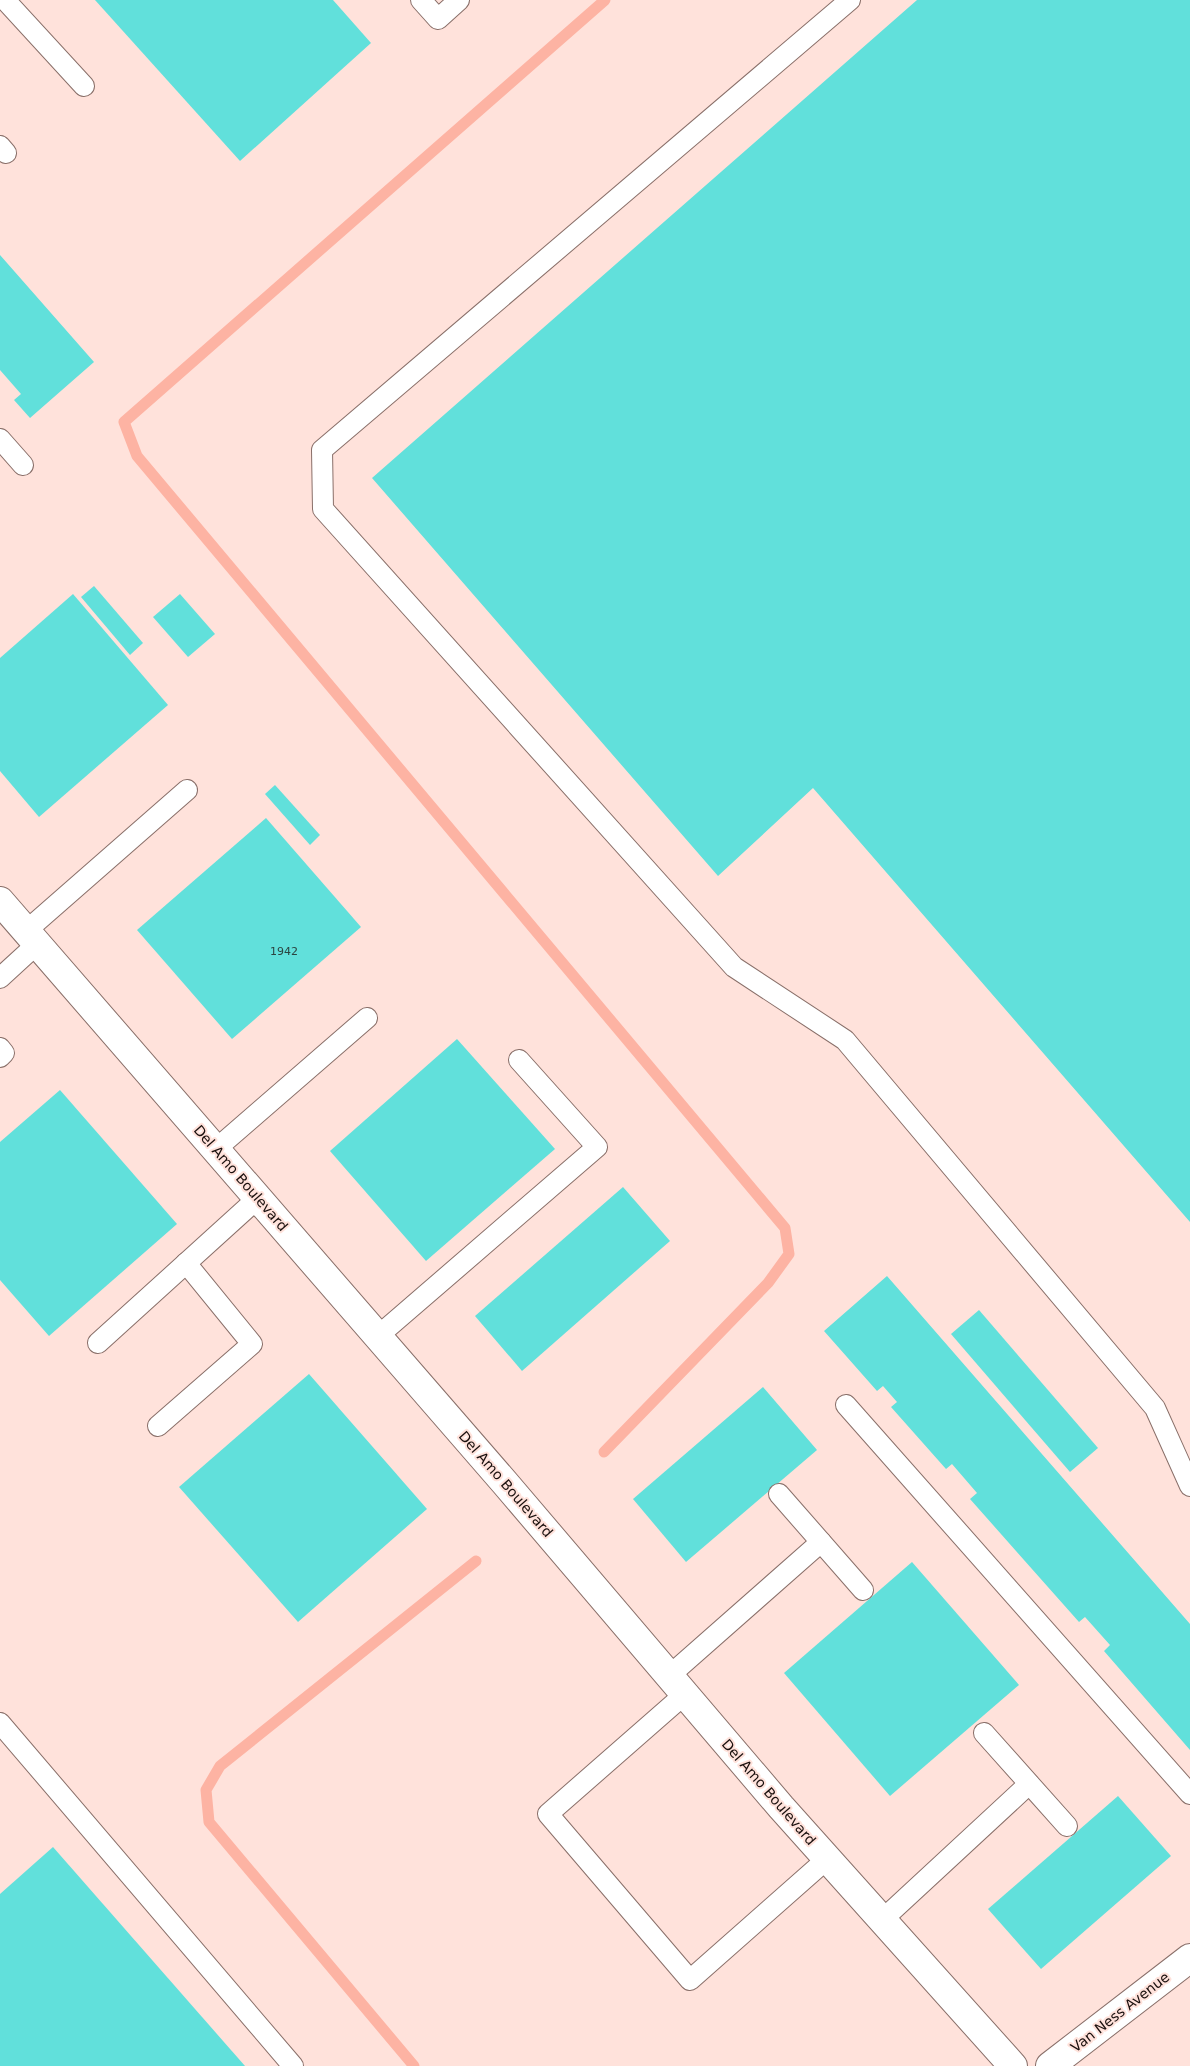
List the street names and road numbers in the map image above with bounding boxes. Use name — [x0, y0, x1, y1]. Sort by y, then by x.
street label: Del Amo Boulevard — [191, 1122, 291, 1234]
street label: Del Amo Boulevard — [456, 1428, 556, 1540]
street label: Del Amo Boulevard — [719, 1736, 819, 1848]
street label: Van Ness Avenue — [1068, 1969, 1172, 2055]

